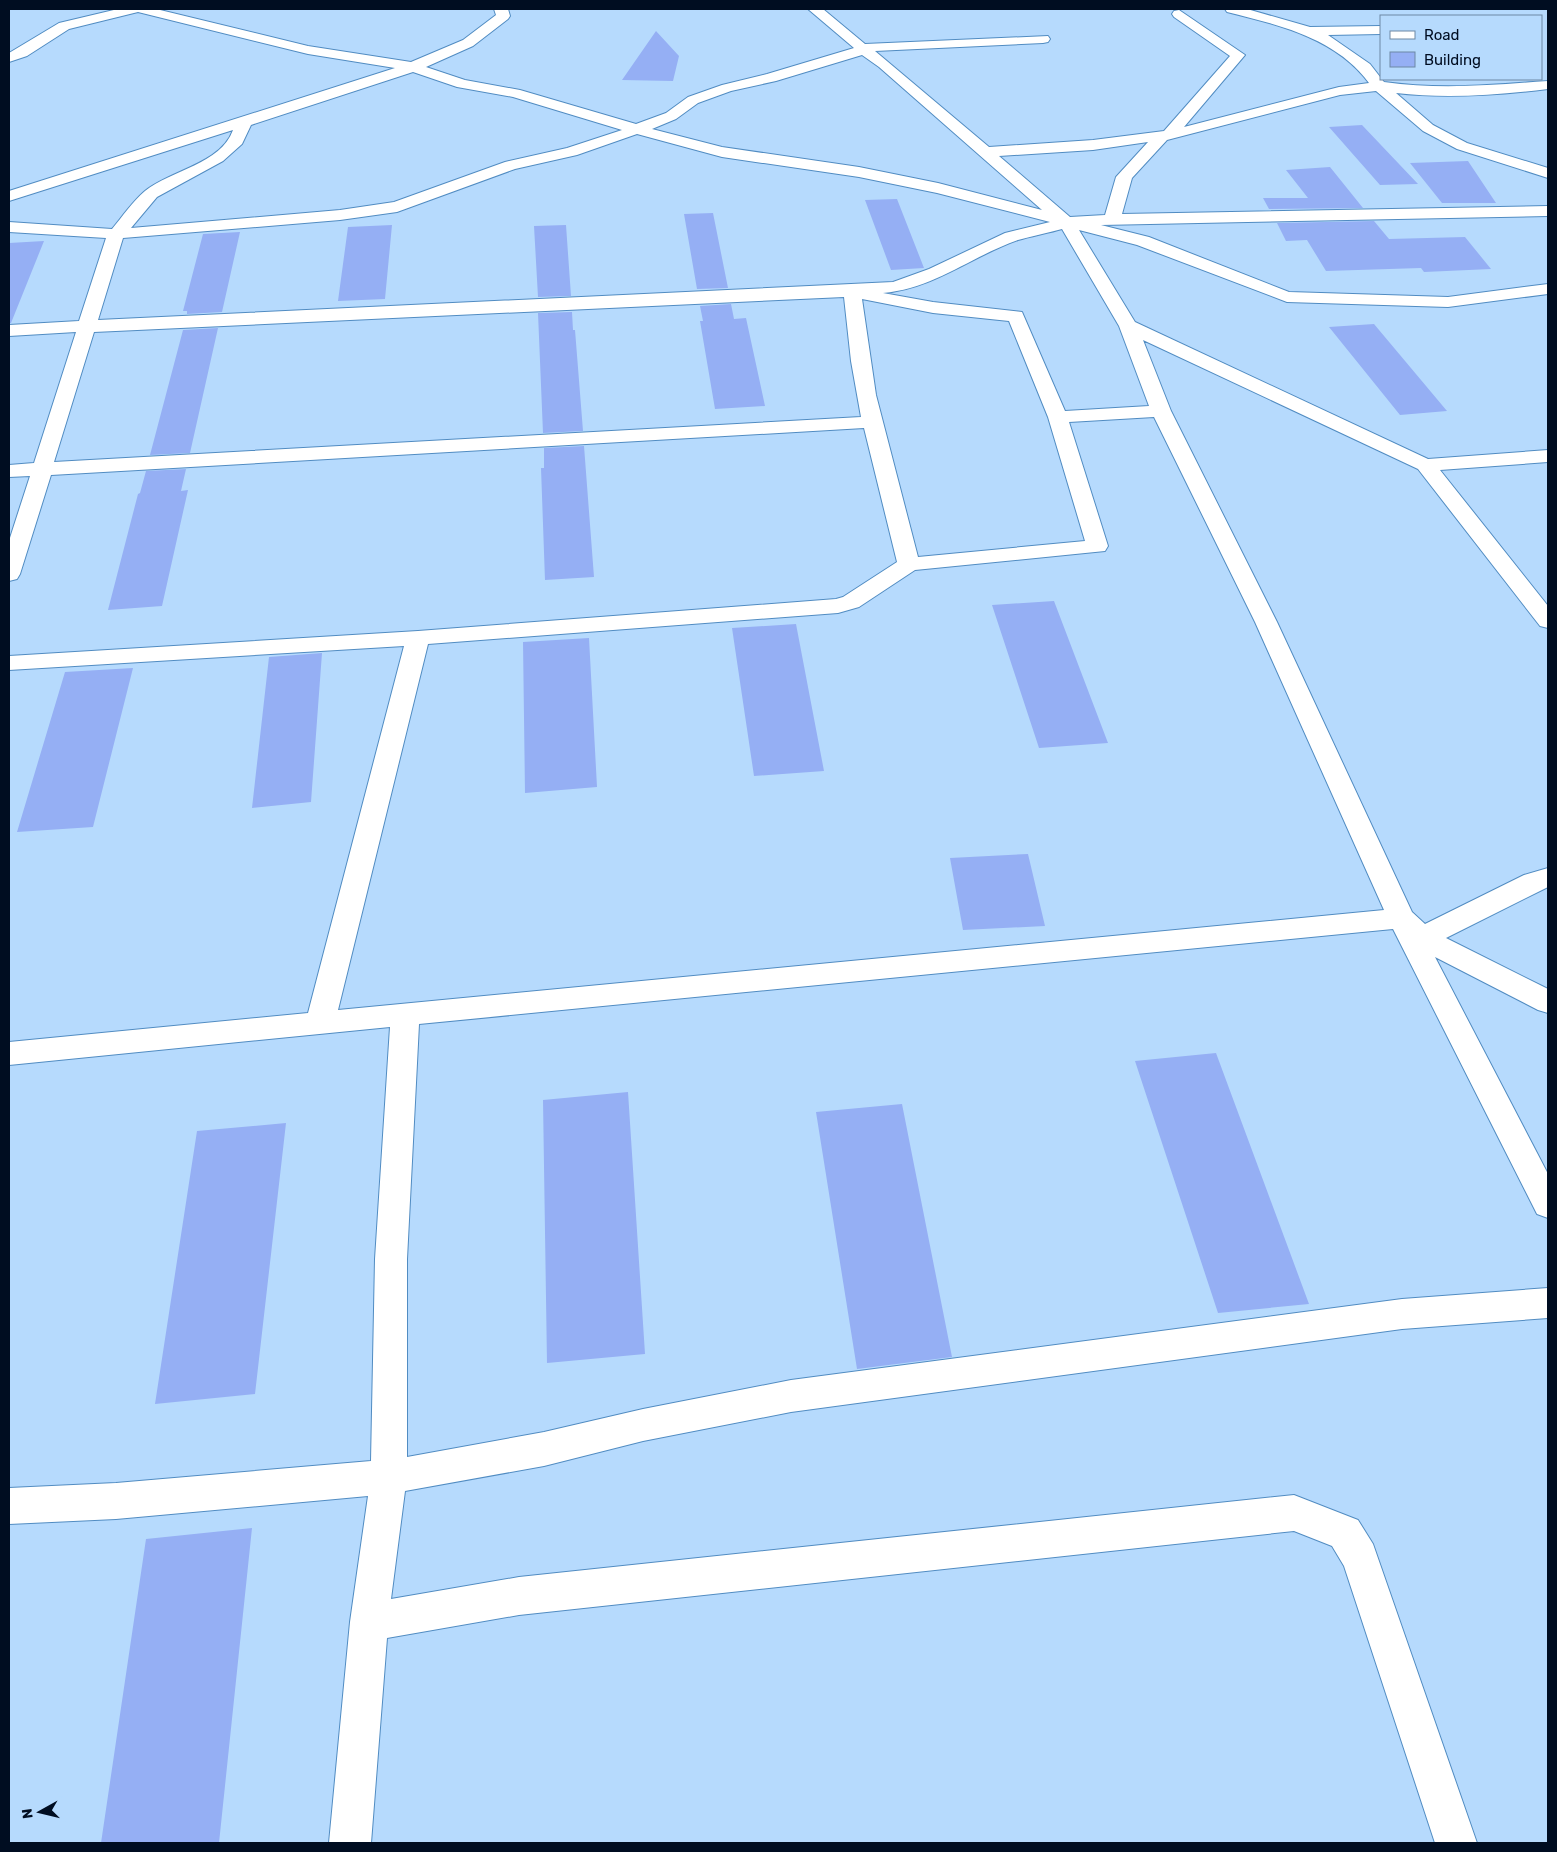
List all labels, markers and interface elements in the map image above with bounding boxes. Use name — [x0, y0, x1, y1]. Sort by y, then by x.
legend — [1380, 15, 1542, 80]
text: Road — [1424, 26, 1460, 44]
text: Building — [1424, 51, 1481, 69]
north arrow — [15, 1787, 65, 1837]
text: N — [19, 1808, 37, 1820]

